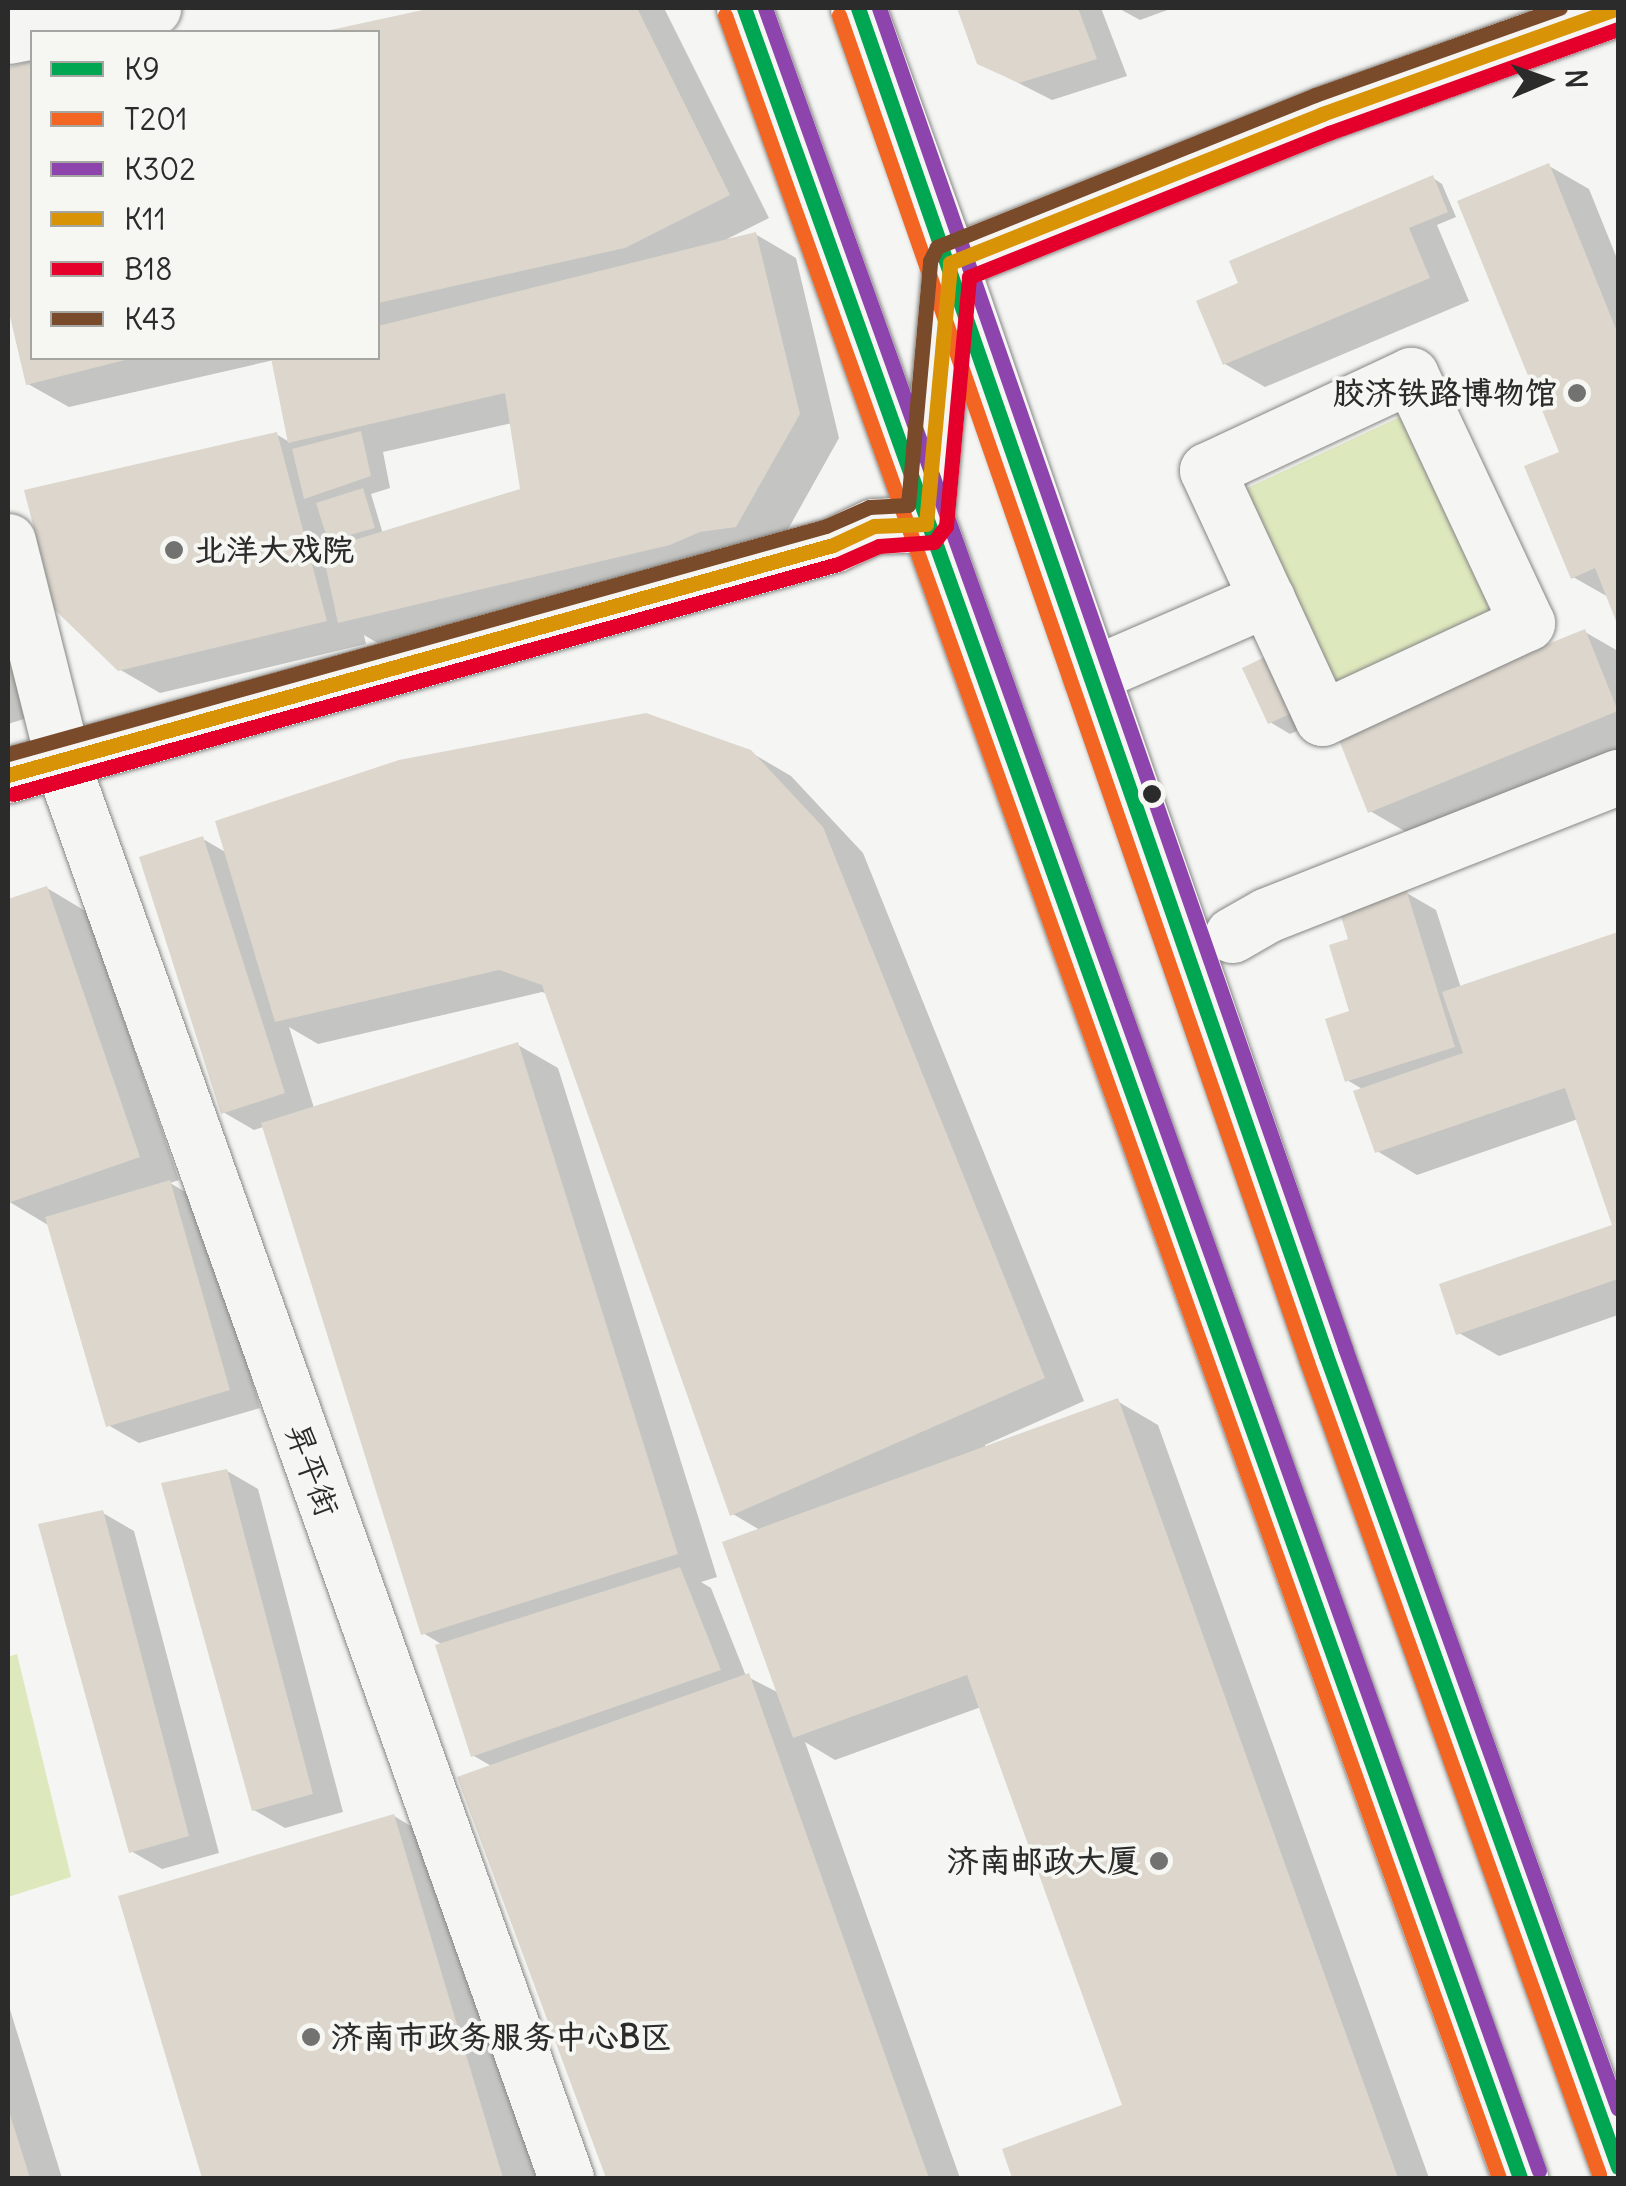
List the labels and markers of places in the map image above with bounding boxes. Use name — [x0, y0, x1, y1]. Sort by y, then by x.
place label: 胶济铁路博物馆 — [1333, 374, 1557, 412]
marker: 胶济铁路博物馆 — [1566, 382, 1588, 404]
place label: 北洋大戏院 — [194, 531, 354, 569]
marker: 北洋大戏院 — [163, 539, 185, 561]
unlabelled marker — [1142, 784, 1162, 804]
place label: 济南邮政大厦 — [947, 1842, 1139, 1880]
marker: 济南邮政大厦 — [1148, 1850, 1170, 1872]
place label: 济南市政务服务中心B区 — [331, 2018, 672, 2056]
marker: 济南市政务服务中心B区 — [300, 2026, 322, 2048]

